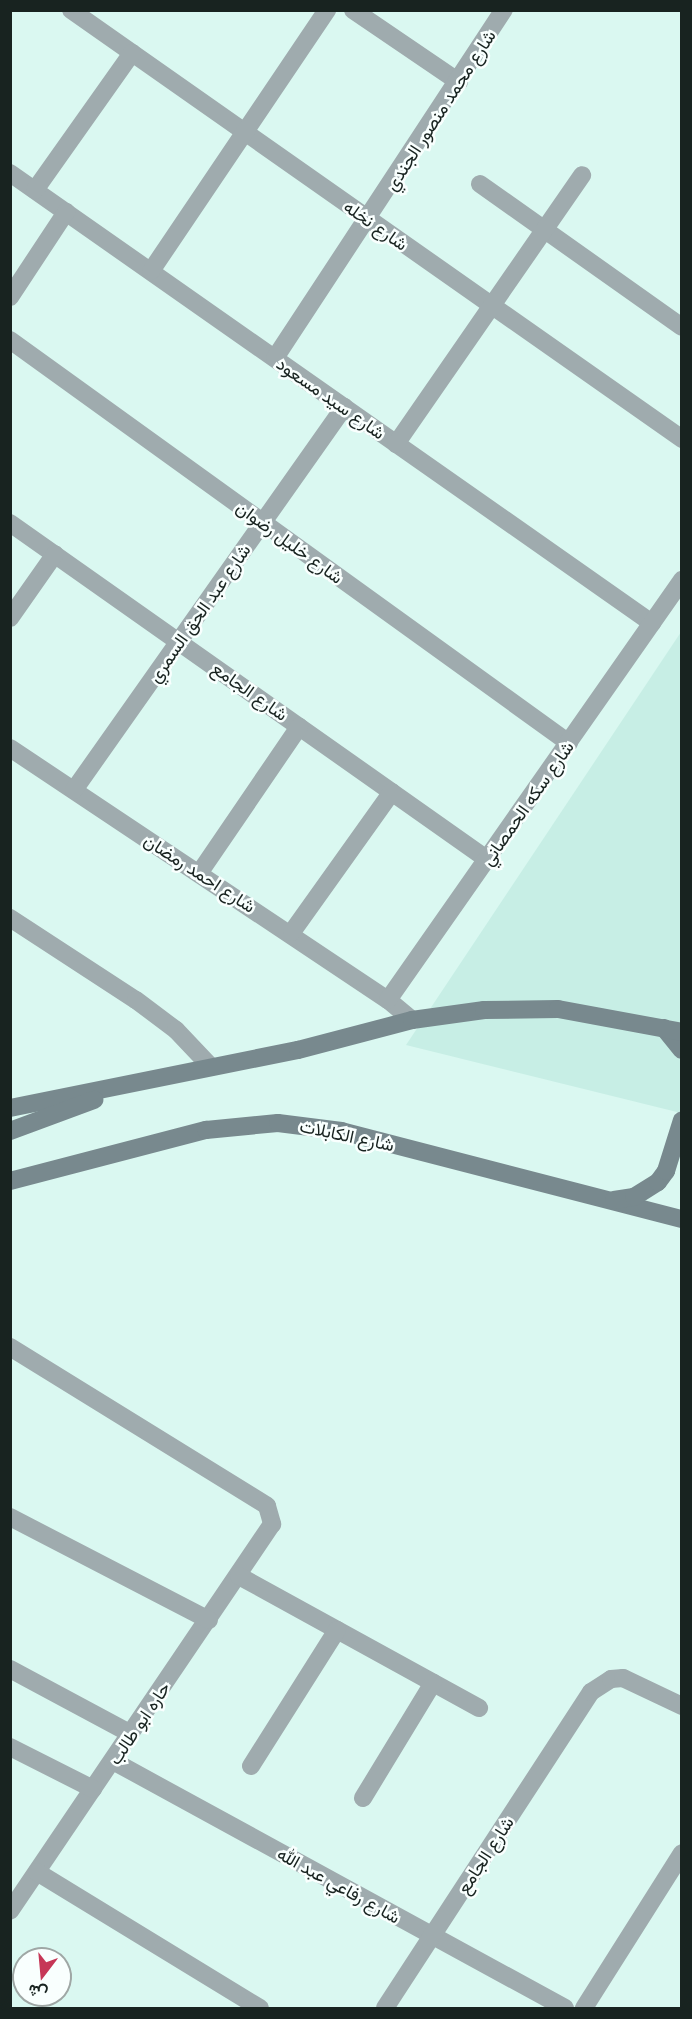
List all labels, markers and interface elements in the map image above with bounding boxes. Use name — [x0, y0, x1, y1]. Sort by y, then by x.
street label: شارع محمد منصور الجندي — [380, 26, 500, 194]
street label: شارع نخله — [340, 195, 412, 255]
street label: شارع سيد مسعود — [273, 353, 389, 443]
street label: شارع خليل رضوان — [232, 496, 348, 588]
street label: شارع عبد الحق السمري — [143, 540, 255, 686]
street label: شارع الجامع — [208, 657, 292, 725]
street label: شارع سكه الحمصاني — [476, 737, 578, 869]
street label: شارع احمد رمضان — [140, 829, 260, 917]
street label: شارع الكابلات — [298, 1114, 396, 1156]
street label: حاره ابو طالب — [103, 1678, 175, 1768]
street label: شارع الجامع — [452, 1812, 518, 1898]
street label: شارع رفاعي عبد الله — [274, 1842, 404, 1928]
north arrow — [12, 1947, 72, 2007]
text: ش — [25, 1979, 50, 2006]

